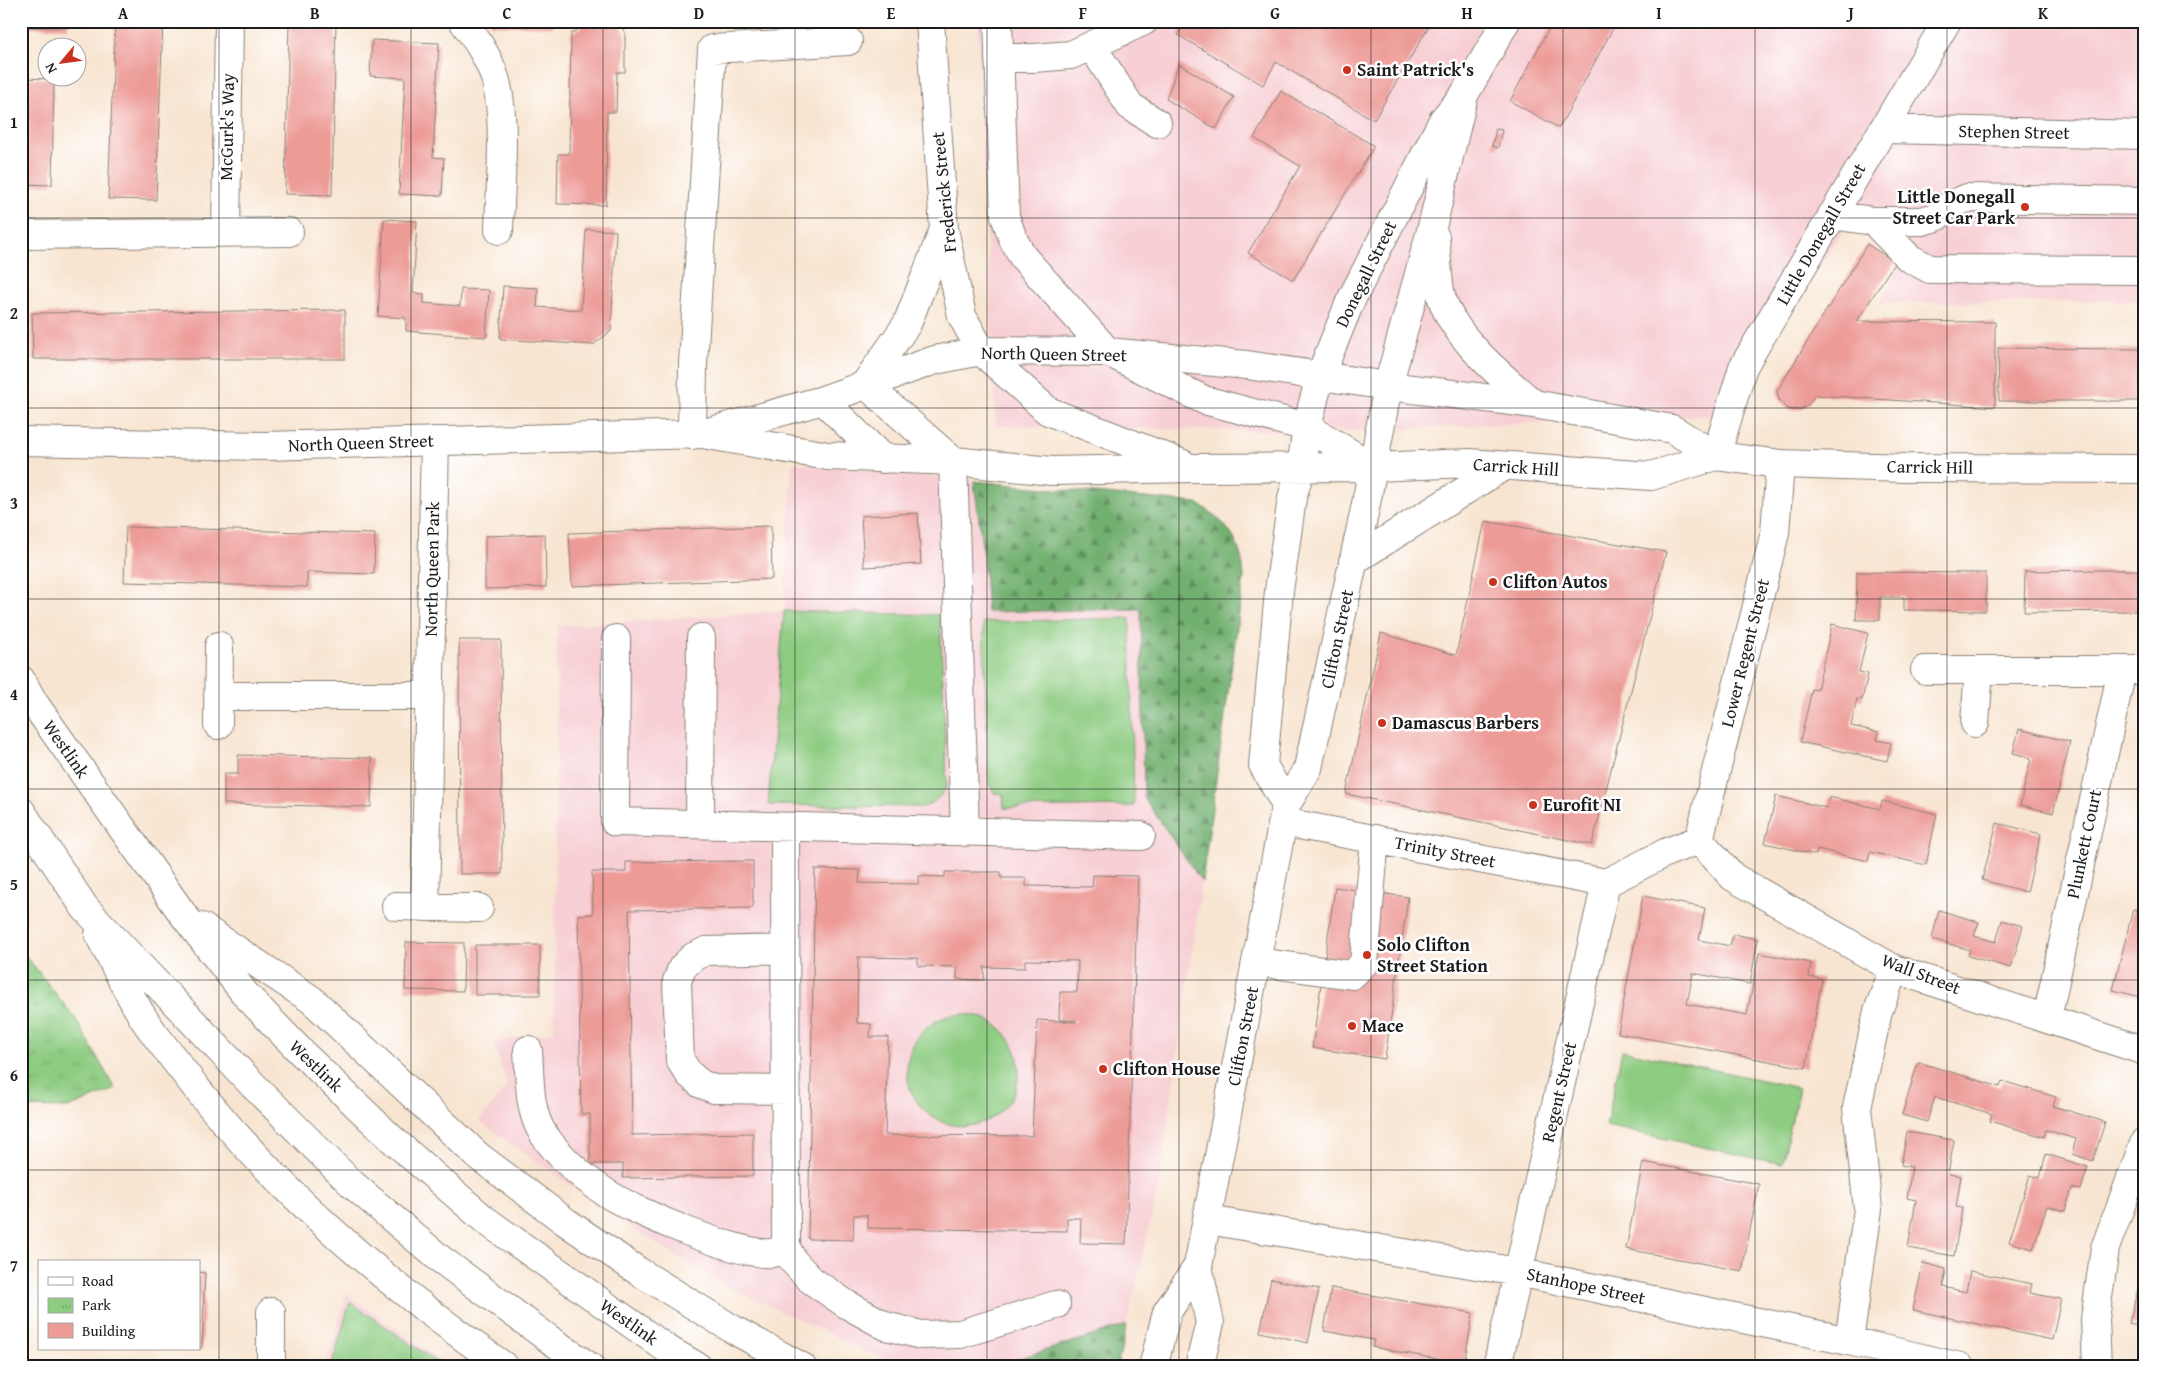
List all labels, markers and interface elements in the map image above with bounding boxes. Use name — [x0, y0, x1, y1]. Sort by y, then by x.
text: A — [118, 1, 129, 25]
text: B — [310, 1, 320, 25]
text: C — [502, 1, 512, 25]
text: D — [694, 1, 704, 25]
text: E — [887, 1, 896, 25]
text: F — [1079, 1, 1087, 25]
text: G — [1270, 1, 1280, 25]
text: H — [1461, 1, 1473, 25]
text: I — [1656, 1, 1662, 25]
text: J — [1845, 1, 1854, 25]
text: K — [2038, 1, 2049, 25]
north arrow — [38, 38, 88, 88]
place label: Saint Patrick's — [1357, 56, 1474, 83]
text: N — [39, 59, 62, 77]
marker: Saint Patrick's — [1341, 64, 1353, 76]
street label: McGurk's Way — [212, 73, 241, 181]
text: 1 — [10, 110, 18, 134]
street label: Stephen Street — [1958, 117, 2071, 146]
street label: Frederick Street — [924, 130, 963, 254]
street label: Little Donegall Street — [1769, 157, 1873, 310]
place label: Little Donegall Street Car Park — [1892, 183, 2016, 231]
marker: Little Donegall Street Car Park — [2019, 201, 2031, 213]
street label: Donegall Street — [1328, 215, 1403, 332]
text: 2 — [10, 301, 18, 325]
street label: North Queen Street — [981, 339, 1128, 368]
street label: North Queen Street — [288, 426, 435, 459]
street label: Carrick Hill — [1472, 450, 1560, 483]
street label: Carrick Hill — [1887, 452, 1973, 481]
text: 3 — [10, 491, 18, 515]
street label: North Queen Park — [417, 500, 446, 637]
place label: Clifton Autos — [1503, 568, 1608, 595]
street label: Lower Regent Street — [1713, 575, 1776, 730]
marker: Clifton Autos — [1487, 576, 1499, 588]
street label: Clifton Street — [1313, 586, 1360, 691]
text: 4 — [10, 682, 18, 706]
place label: Damascus Barbers — [1392, 709, 1539, 736]
street label: Westlink — [36, 714, 97, 784]
marker: Damascus Barbers — [1376, 717, 1388, 729]
street label: Plunkett Court — [2059, 786, 2108, 901]
place label: Eurofit NI — [1543, 791, 1621, 818]
marker: Eurofit NI — [1527, 799, 1539, 811]
street label: Trinity Street — [1392, 828, 1499, 875]
text: 5 — [10, 872, 18, 896]
place label: Solo Clifton Street Station — [1377, 931, 1488, 979]
street label: Wall Street — [1878, 946, 1965, 1001]
marker: Solo Clifton Street Station — [1361, 949, 1373, 961]
street label: Clifton Street — [1220, 983, 1266, 1088]
place label: Mace — [1362, 1012, 1404, 1039]
marker: Mace — [1346, 1020, 1358, 1032]
street label: Westlink — [283, 1033, 350, 1099]
street label: Regent Street — [1534, 1038, 1583, 1145]
place label: Clifton House — [1113, 1055, 1221, 1082]
text: 6 — [10, 1063, 18, 1087]
marker: Clifton House — [1097, 1063, 1109, 1075]
text: 7 — [10, 1253, 18, 1277]
legend — [38, 1260, 200, 1350]
street label: Stanhope Street — [1524, 1260, 1649, 1311]
text: Road — [82, 1270, 113, 1291]
street label: Westlink — [595, 1292, 665, 1352]
text: Park — [82, 1294, 111, 1315]
text: Building — [82, 1320, 136, 1341]

